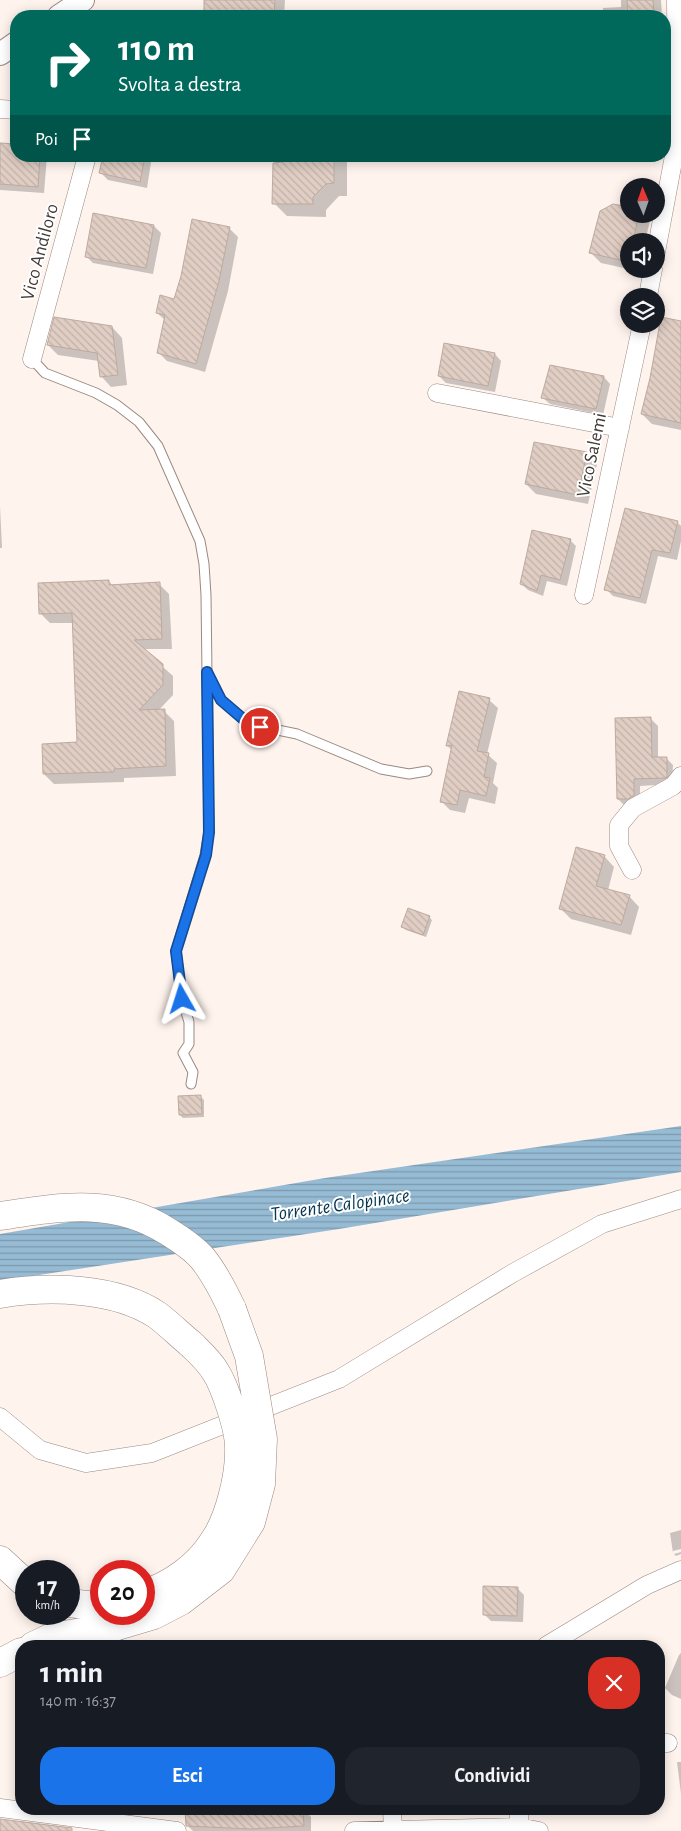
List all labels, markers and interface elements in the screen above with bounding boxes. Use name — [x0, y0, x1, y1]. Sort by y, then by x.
icon: right — [35, 30, 100, 95]
text: 110 m — [118, 32, 195, 67]
text: Svolta a destra — [118, 73, 242, 95]
icon: arrive — [68, 125, 96, 153]
text: Poi — [35, 130, 58, 149]
north arrow — [620, 178, 665, 222]
map controls — [620, 178, 665, 333]
street label: Vico Andiloro — [18, 202, 62, 302]
button: sound — [620, 233, 665, 278]
button: layers — [620, 288, 665, 333]
street label: Vico Salemi — [574, 411, 610, 499]
pin — [239, 706, 281, 748]
icon: arrive — [246, 713, 274, 741]
position arrow — [155, 972, 207, 1024]
water label: Torrente Calopinace — [269, 1185, 411, 1225]
speed limit sign: 20 — [90, 1560, 155, 1625]
text: 17 — [38, 1574, 57, 1599]
text: km/h — [35, 1599, 60, 1611]
button: close — [588, 1657, 640, 1709]
text: 1 min — [40, 1658, 103, 1688]
text: 140 m · 16:37 — [40, 1693, 116, 1709]
button: Esci — [40, 1747, 335, 1805]
button: Condividi — [345, 1747, 640, 1805]

